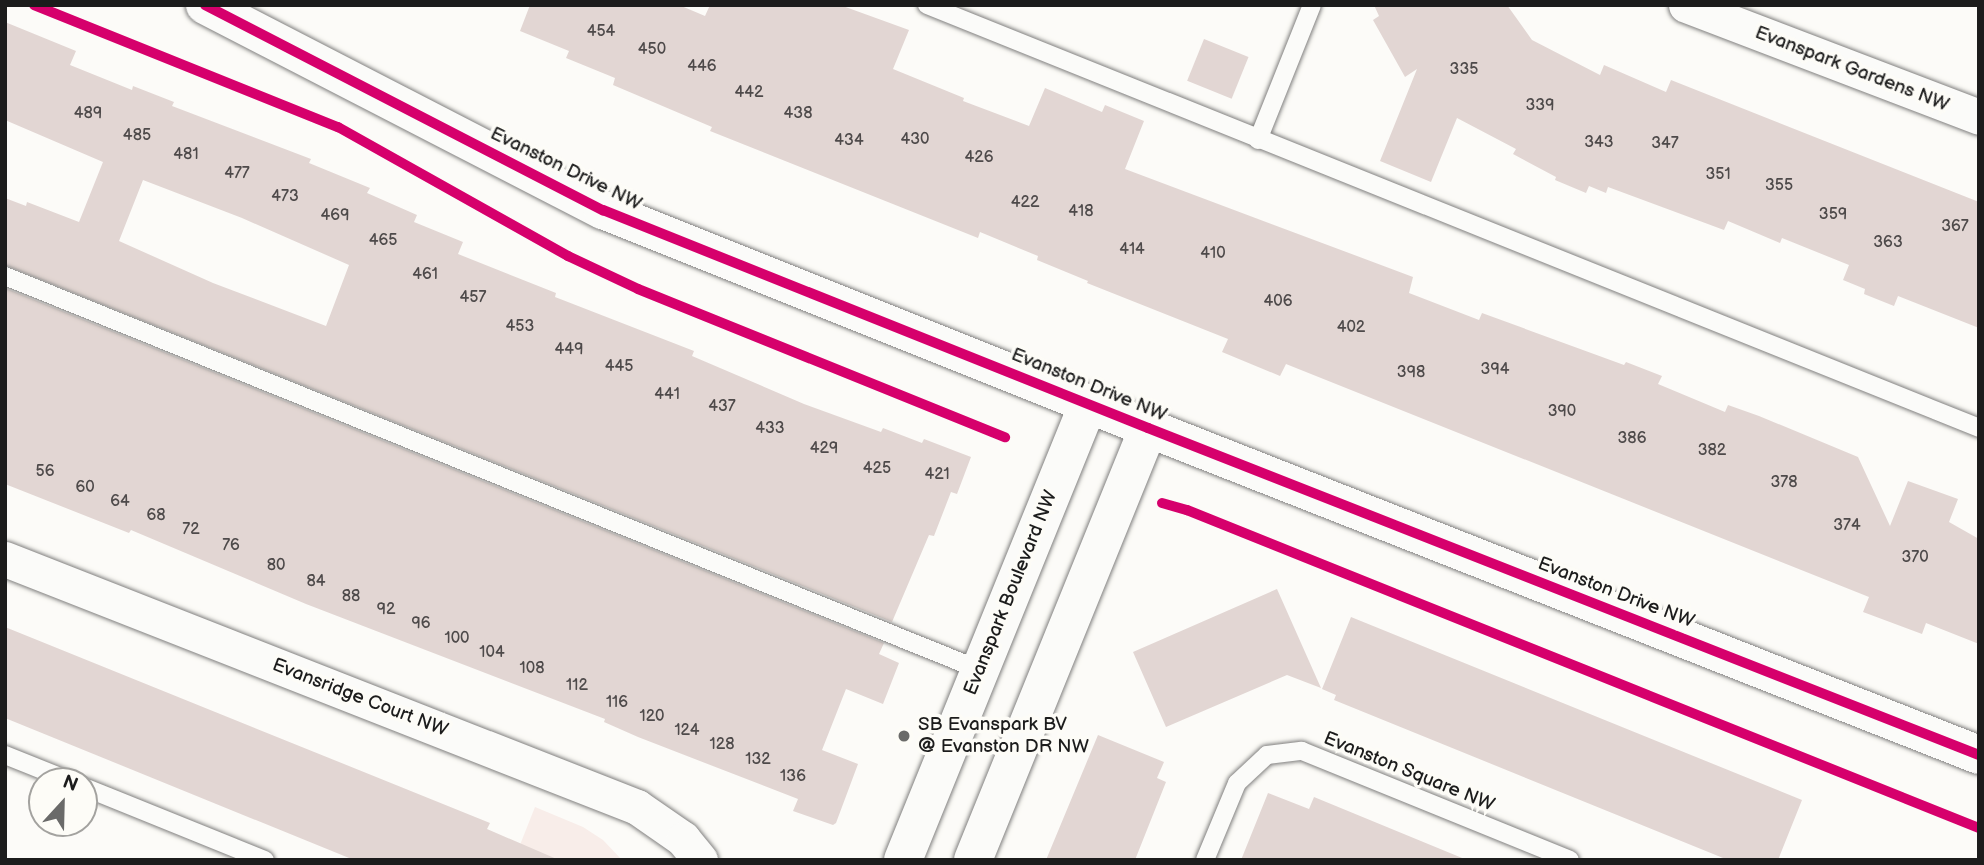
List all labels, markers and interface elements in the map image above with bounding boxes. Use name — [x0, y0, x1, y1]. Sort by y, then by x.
street label: Evanspark Gardens NW — [1752, 21, 1952, 117]
house number: 454 — [587, 22, 615, 42]
house number: 450 — [638, 40, 666, 60]
house number: 446 — [687, 57, 717, 77]
house number: 335 — [1450, 60, 1478, 80]
house number: 442 — [735, 83, 763, 103]
house number: 339 — [1526, 96, 1554, 116]
house number: 489 — [74, 104, 102, 124]
house number: 438 — [784, 104, 812, 124]
street label: Evanston Drive NW — [487, 122, 645, 216]
house number: 485 — [123, 126, 151, 146]
house number: 430 — [900, 130, 930, 150]
house number: 434 — [834, 131, 864, 151]
house number: 343 — [1584, 133, 1614, 153]
house number: 347 — [1651, 134, 1679, 154]
house number: 481 — [173, 145, 199, 165]
house number: 426 — [965, 148, 993, 168]
house number: 477 — [224, 164, 250, 184]
house number: 351 — [1705, 165, 1731, 185]
house number: 355 — [1765, 176, 1793, 196]
house number: 473 — [271, 187, 299, 207]
house number: 422 — [1011, 193, 1039, 213]
house number: 418 — [1068, 202, 1094, 222]
house number: 359 — [1819, 205, 1847, 225]
house number: 469 — [321, 206, 349, 226]
house number: 367 — [1941, 217, 1969, 237]
house number: 465 — [369, 231, 397, 251]
house number: 363 — [1873, 233, 1903, 253]
house number: 414 — [1119, 240, 1145, 260]
house number: 410 — [1200, 244, 1226, 264]
house number: 461 — [412, 265, 438, 285]
house number: 457 — [460, 288, 486, 308]
house number: 406 — [1264, 292, 1292, 312]
house number: 453 — [506, 317, 534, 337]
house number: 402 — [1337, 318, 1365, 338]
house number: 449 — [555, 340, 583, 360]
street label: Evanston Drive NW — [1008, 343, 1170, 427]
house number: 445 — [605, 357, 633, 377]
house number: 394 — [1481, 360, 1509, 380]
house number: 398 — [1397, 363, 1425, 383]
house number: 441 — [654, 385, 680, 405]
house number: 437 — [708, 397, 736, 417]
house number: 390 — [1548, 402, 1576, 422]
house number: 433 — [755, 419, 785, 439]
house number: 386 — [1618, 429, 1646, 449]
house number: 429 — [810, 439, 838, 459]
house number: 382 — [1698, 441, 1726, 461]
house number: 425 — [863, 459, 891, 479]
house number: 56 — [36, 462, 54, 482]
house number: 421 — [924, 465, 950, 485]
house number: 378 — [1770, 473, 1798, 493]
house number: 60 — [75, 478, 95, 498]
street label: Evanspark Boulevard NW — [959, 487, 1063, 699]
house number: 64 — [110, 492, 130, 512]
house number: 68 — [146, 506, 166, 526]
house number: 374 — [1833, 516, 1861, 536]
house number: 72 — [182, 520, 200, 540]
house number: 76 — [222, 536, 240, 556]
house number: 370 — [1901, 548, 1929, 568]
street label: Evanston Drive NW — [1535, 553, 1697, 633]
house number: 80 — [267, 556, 285, 576]
house number: 84 — [306, 572, 326, 592]
house number: 88 — [342, 587, 360, 607]
house number: 92 — [377, 600, 395, 620]
house number: 96 — [411, 614, 431, 634]
house number: 100 — [444, 629, 470, 649]
house number: 104 — [479, 643, 505, 663]
street label: Evansridge Court NW — [269, 654, 451, 742]
house number: 108 — [520, 659, 544, 679]
house number: 112 — [566, 676, 588, 696]
house number: 116 — [606, 693, 628, 713]
house number: 120 — [639, 707, 665, 727]
place label: SB Evanspark BV @ Evanston DR NW — [918, 714, 1089, 758]
house number: 124 — [674, 721, 700, 741]
street label: Evanston Square NW — [1320, 727, 1498, 817]
marker: SB Evanspark BV @ Evanston DR NW — [896, 728, 912, 744]
house number: 128 — [710, 735, 734, 755]
house number: 132 — [745, 750, 771, 770]
north arrow — [28, 767, 98, 837]
house number: 136 — [780, 767, 806, 787]
text: N — [59, 771, 81, 797]

